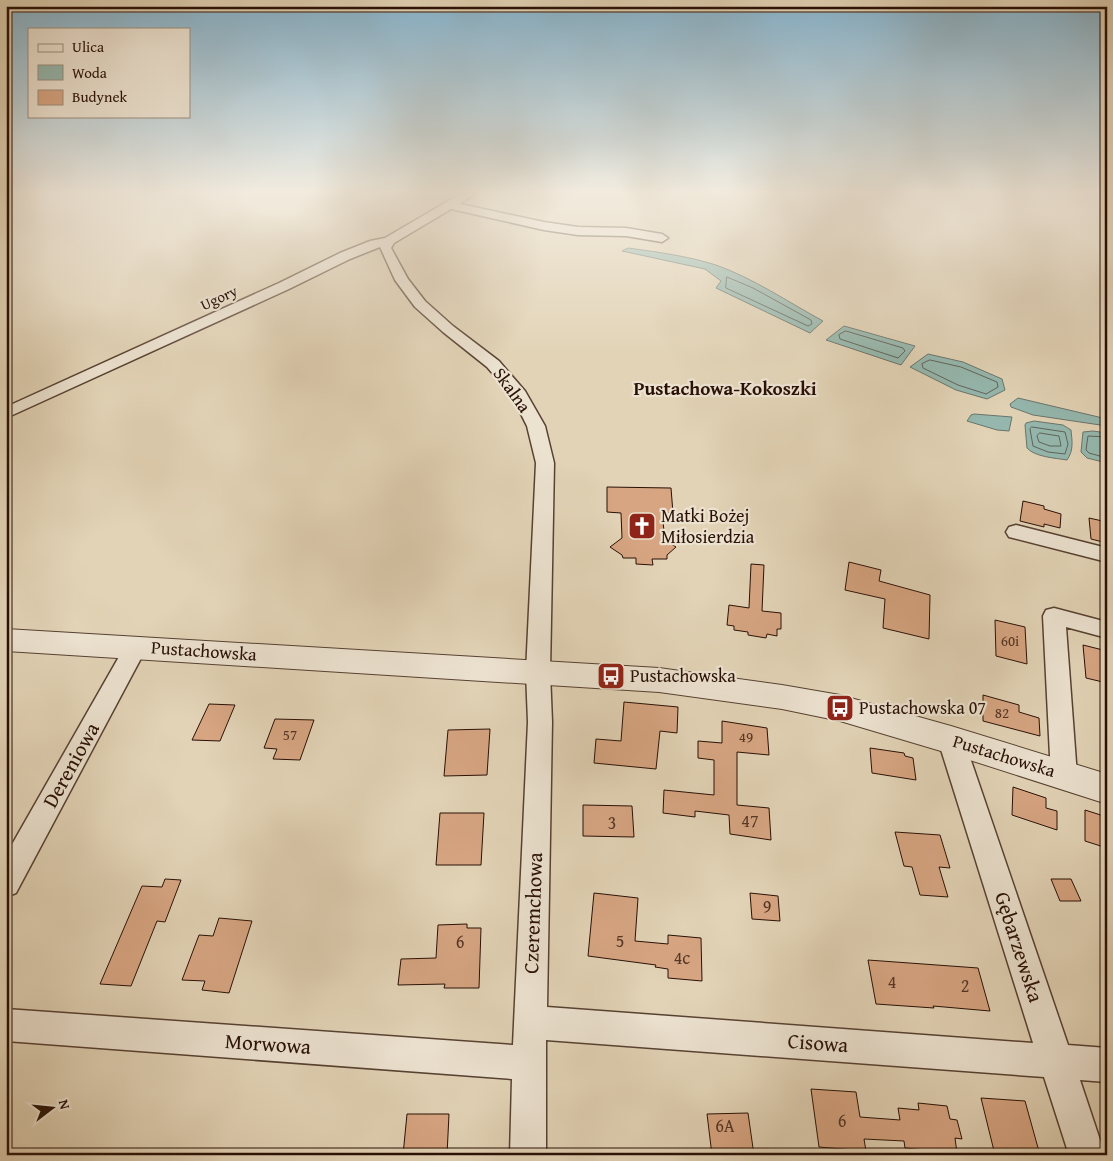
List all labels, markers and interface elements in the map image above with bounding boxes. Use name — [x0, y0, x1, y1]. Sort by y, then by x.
legend — [28, 28, 190, 118]
text: Ulica — [72, 36, 104, 57]
text: Woda — [72, 62, 107, 83]
text: Budynek — [72, 86, 128, 107]
street label: Ugory — [197, 280, 241, 315]
street label: Skalna — [487, 362, 538, 418]
district label: Pustachowa-Kokoszki — [633, 374, 817, 402]
place label: Matki Bożej Miłosierdzia — [661, 502, 755, 550]
church icon: Matki Bożej Miłosierdzia — [627, 511, 657, 541]
house number: 60i — [1001, 630, 1019, 651]
street label: Pustachowska — [150, 633, 258, 668]
bus stop icon: Pustachowska — [596, 661, 626, 691]
place label: Pustachowska — [630, 662, 736, 689]
bus stop icon: Pustachowska 07 — [825, 693, 855, 723]
place label: Pustachowska 07 — [859, 694, 986, 721]
house number: 82 — [995, 702, 1009, 723]
street label: Dereniowa — [34, 716, 107, 813]
house number: 57 — [283, 724, 297, 745]
house number: 49 — [739, 726, 753, 747]
street label: Pustachowska — [950, 727, 1059, 784]
house number: 47 — [741, 807, 759, 834]
house number: 3 — [608, 809, 616, 836]
street label: Czeremchowa — [515, 852, 550, 974]
street label: Gębarzewska — [987, 888, 1052, 1006]
house number: 9 — [763, 893, 771, 920]
house number: 5 — [616, 927, 624, 954]
house number: 6 — [456, 928, 464, 955]
house number: 4c — [674, 944, 690, 971]
house number: 4 — [888, 968, 896, 995]
house number: 2 — [961, 972, 969, 999]
street label: Morwowa — [224, 1025, 312, 1062]
street label: Cisowa — [787, 1025, 849, 1060]
north arrow — [28, 1084, 78, 1134]
text: N — [54, 1097, 76, 1112]
house number: 6 — [838, 1107, 846, 1134]
house number: 6A — [715, 1112, 735, 1139]

